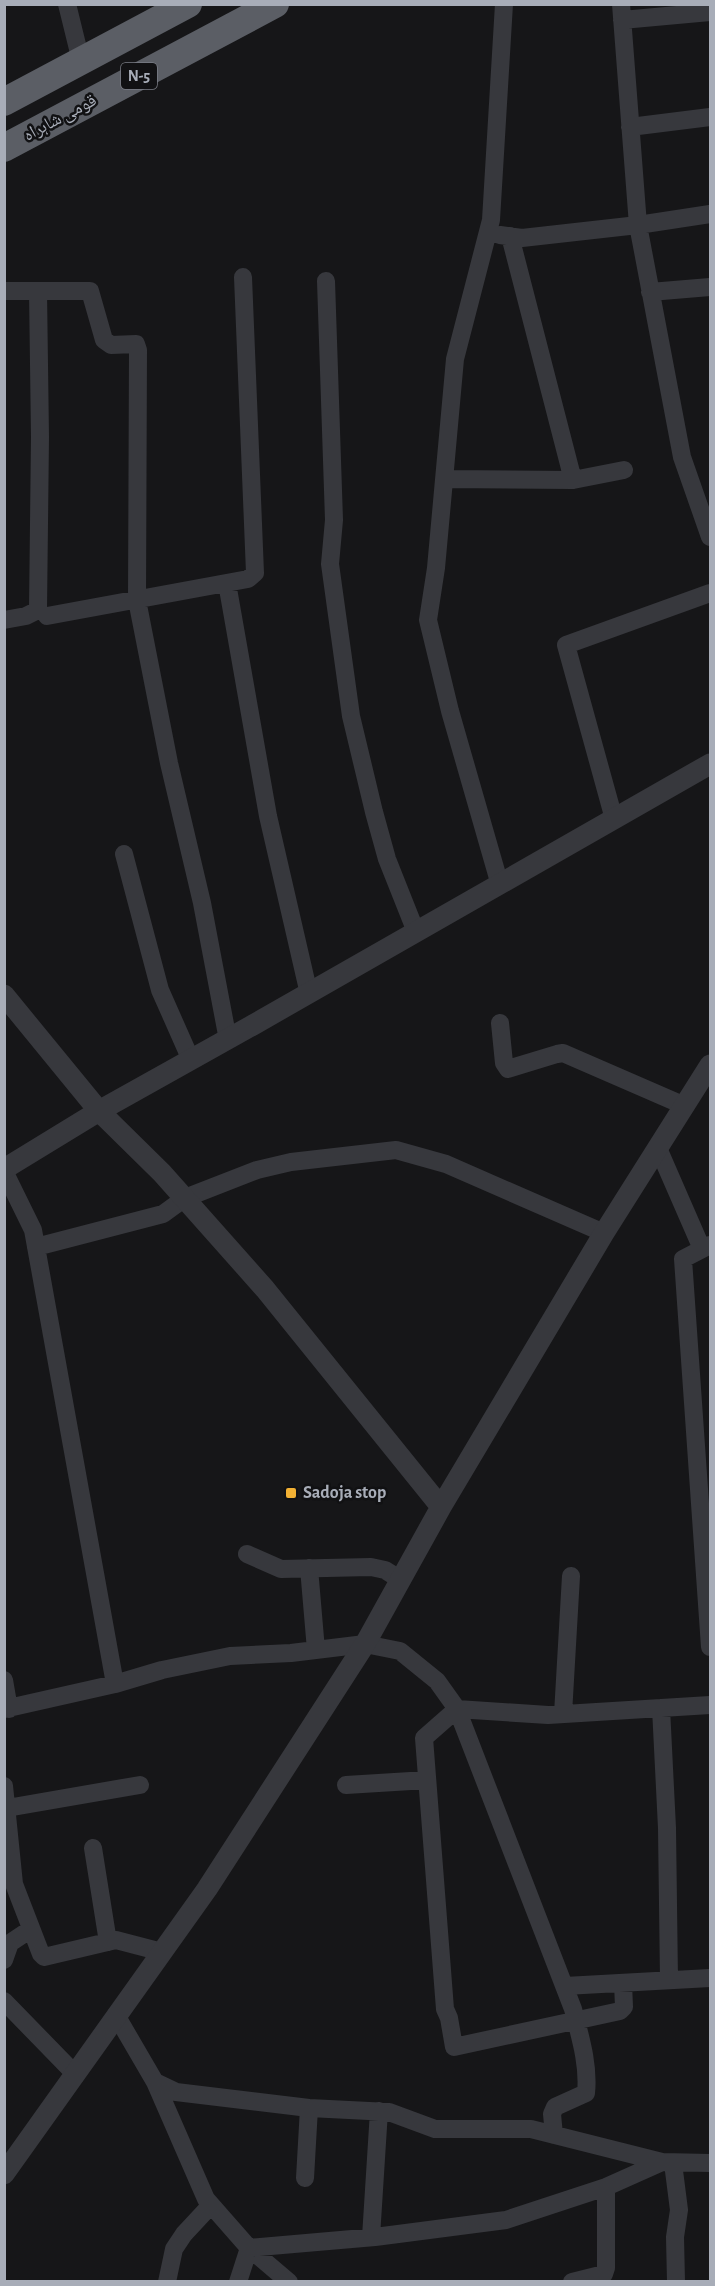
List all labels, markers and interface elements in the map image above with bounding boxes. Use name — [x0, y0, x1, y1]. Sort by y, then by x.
road number: N-5 — [121, 63, 157, 89]
street label: قومی شاہراہ — [21, 91, 100, 146]
place label: Sadoja stop — [303, 1484, 386, 1502]
marker: Sadoja stop — [284, 1486, 298, 1500]

